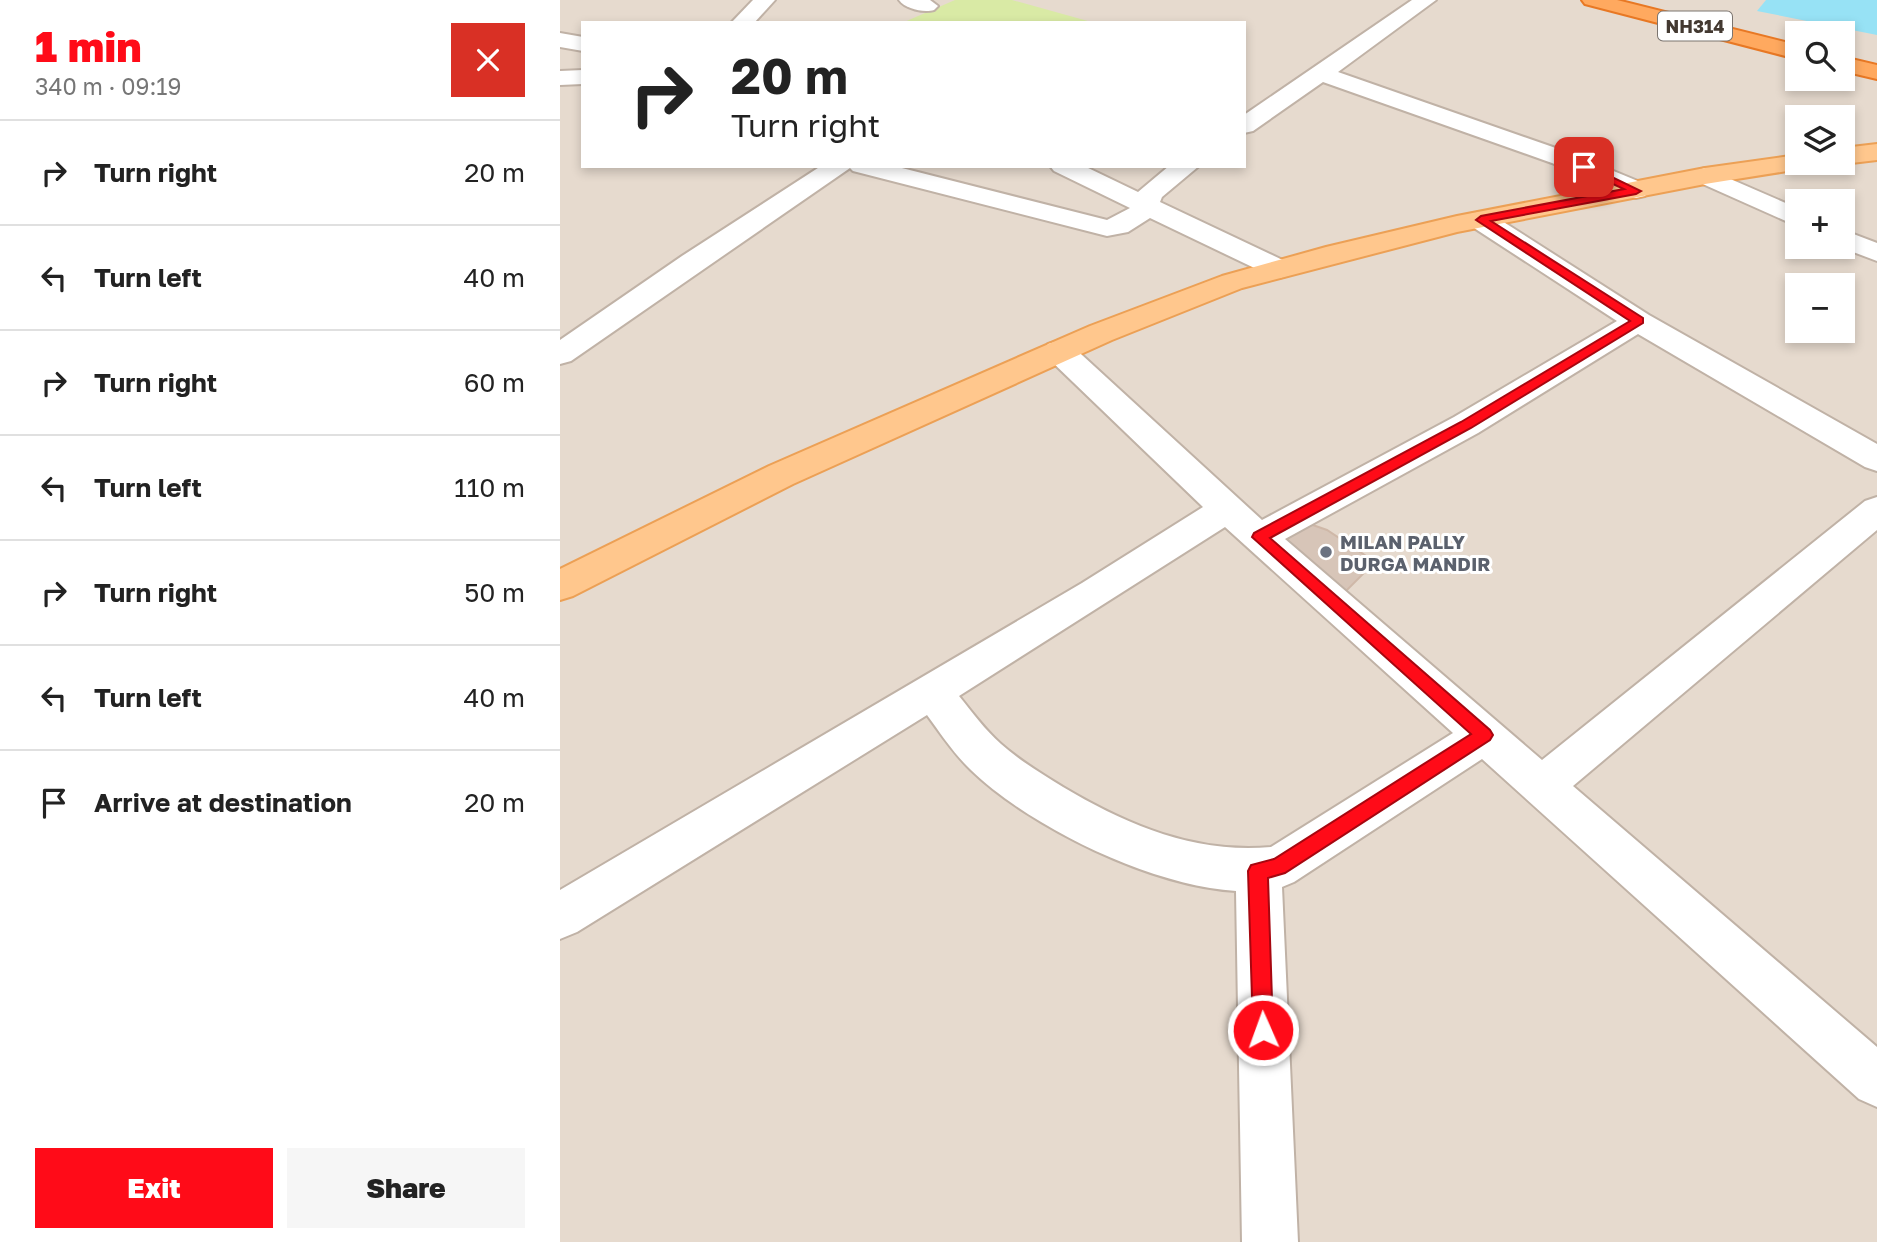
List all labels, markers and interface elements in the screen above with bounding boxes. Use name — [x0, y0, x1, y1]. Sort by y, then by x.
road number: NH314 — [1658, 12, 1732, 41]
text: 1 min — [35, 21, 142, 71]
map controls — [1785, 21, 1855, 343]
button: search — [1785, 21, 1855, 91]
button: close — [451, 23, 525, 97]
text: 20 m — [731, 46, 848, 105]
icon: right — [616, 49, 707, 140]
text: 340 m · 09:19 — [35, 72, 181, 100]
button: layers — [1785, 105, 1855, 175]
text: Turn right — [731, 106, 880, 144]
pin — [1554, 137, 1614, 197]
icon: arrive — [1565, 148, 1603, 186]
icon: right — [35, 154, 73, 192]
text: Turn right — [94, 157, 217, 188]
text: 20 m — [464, 157, 525, 188]
button: + — [1785, 189, 1855, 259]
icon: left — [35, 259, 73, 297]
text: Turn left — [94, 262, 202, 293]
text: 40 m — [464, 262, 525, 293]
button: − — [1785, 273, 1855, 343]
icon: right — [35, 364, 73, 402]
text: Turn right — [94, 367, 217, 398]
text: 60 m — [464, 367, 525, 398]
icon: left — [35, 469, 73, 507]
text: Turn left — [94, 472, 202, 503]
text: 110 m — [454, 472, 525, 503]
place label: MILAN PALLY DURGA MANDIR — [1340, 530, 1491, 575]
marker: MILAN PALLY DURGA MANDIR — [1318, 544, 1334, 560]
icon: right — [35, 574, 73, 612]
text: Turn right — [94, 577, 217, 608]
text: 50 m — [464, 577, 525, 608]
icon: left — [35, 679, 73, 717]
text: Turn left — [94, 682, 202, 713]
text: 40 m — [464, 682, 525, 713]
icon: arrive — [35, 784, 73, 822]
text: Arrive at destination — [94, 787, 352, 818]
text: 20 m — [464, 787, 525, 818]
position arrow — [1226, 993, 1300, 1067]
button: Exit — [35, 1148, 273, 1228]
button: Share — [287, 1148, 525, 1228]

